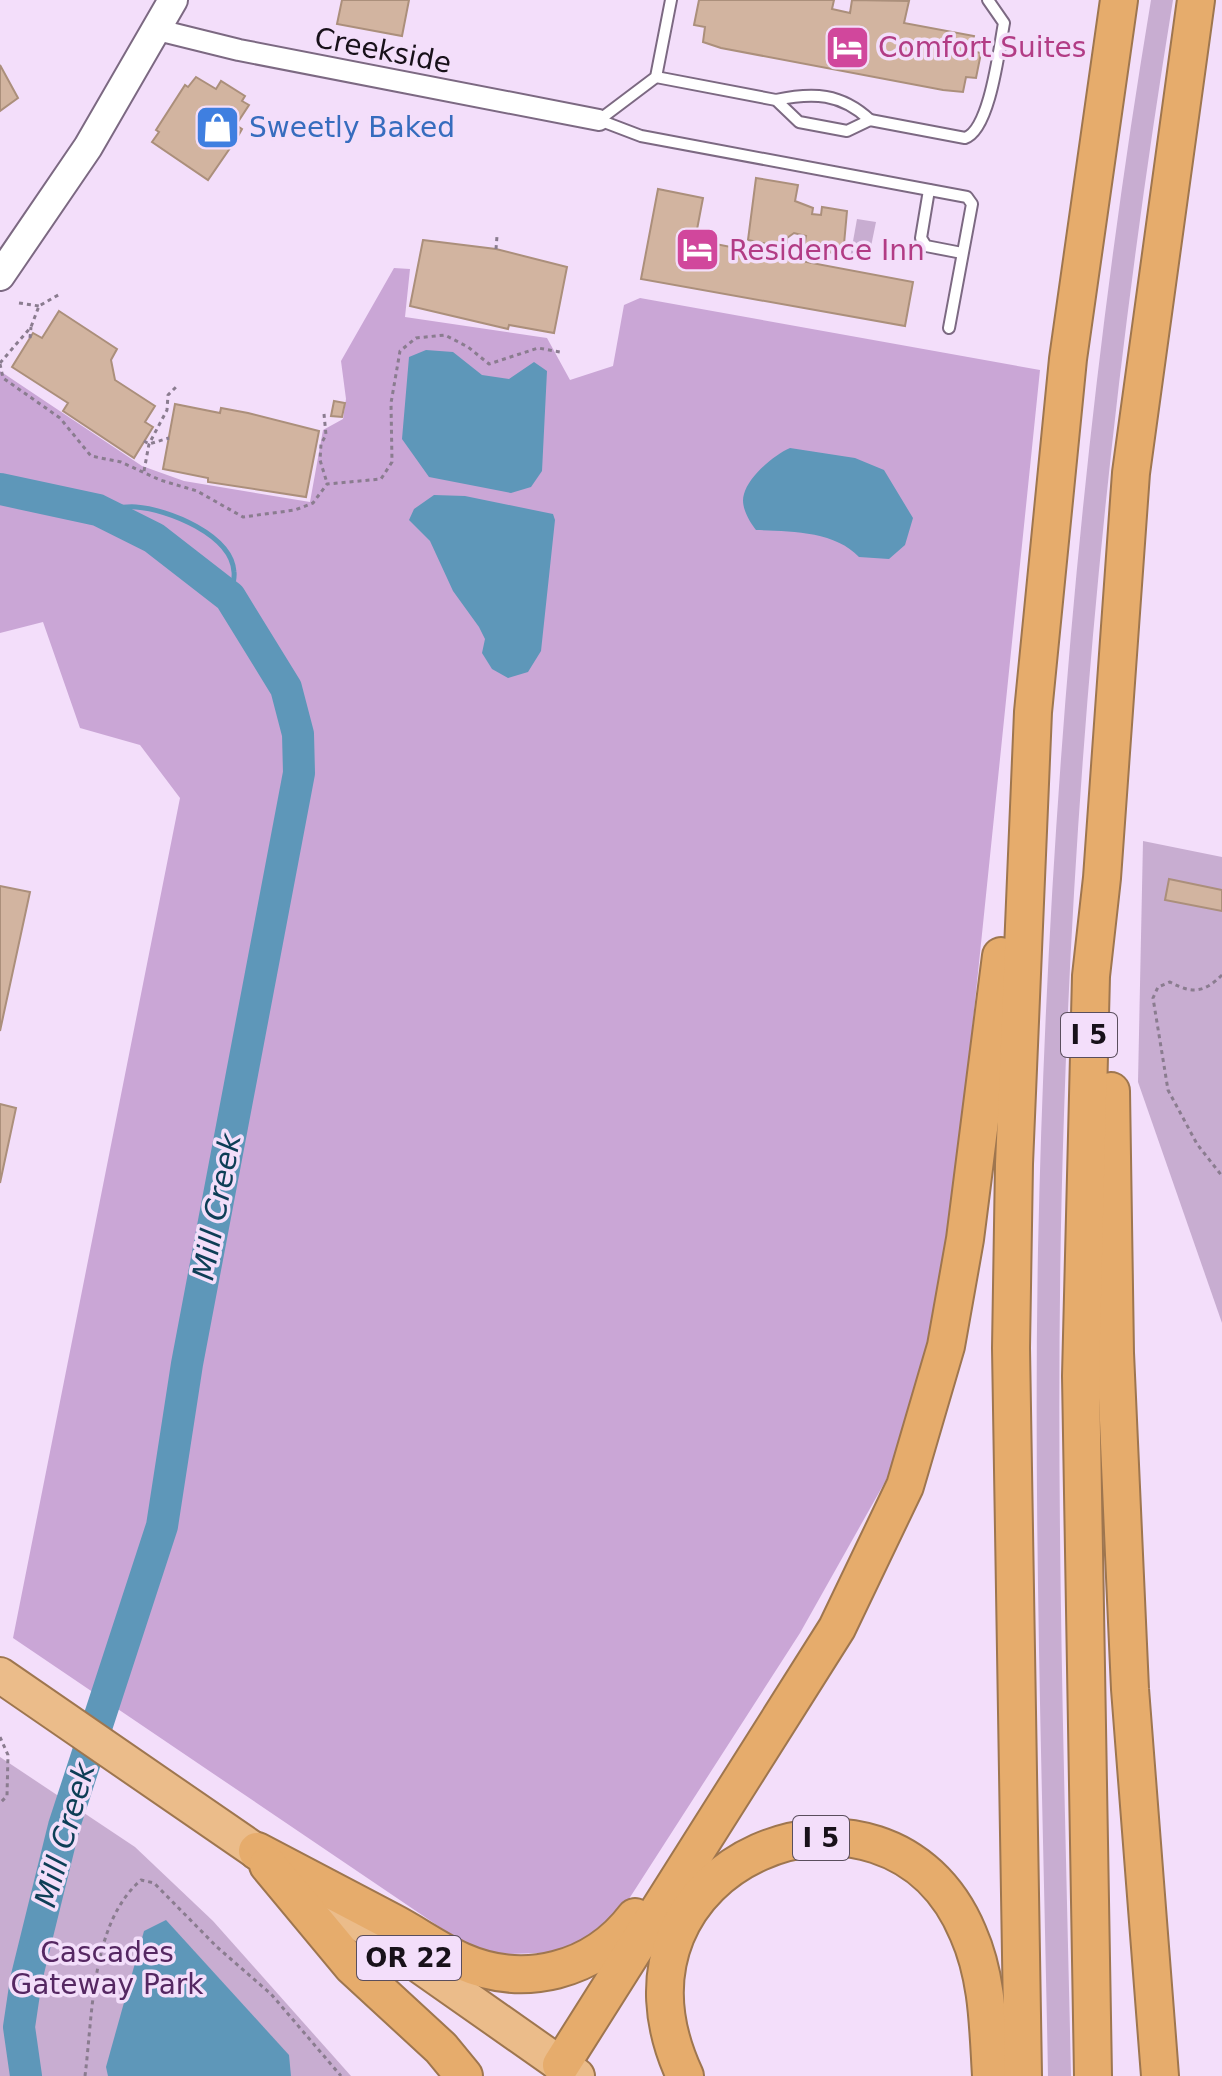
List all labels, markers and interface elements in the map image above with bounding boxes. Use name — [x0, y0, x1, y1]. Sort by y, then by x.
street label: Creekside — [312, 21, 454, 80]
hotel icon: Comfort Suites — [823, 23, 871, 71]
place label: Comfort Suites — [878, 31, 1086, 64]
shop icon: Sweetly Baked — [194, 103, 242, 151]
place label: Sweetly Baked — [249, 111, 455, 144]
hotel icon: Residence Inn — [674, 226, 722, 274]
place label: Residence Inn — [729, 234, 925, 267]
road number: I 5 — [1061, 1013, 1117, 1057]
water label: Mill Creek — [185, 1129, 248, 1283]
water label: Mill Creek — [27, 1757, 102, 1911]
road number: I 5 — [793, 1816, 849, 1860]
park label: Cascades Gateway Park — [10, 1936, 204, 2001]
road number: OR 22 — [357, 1936, 461, 1980]

